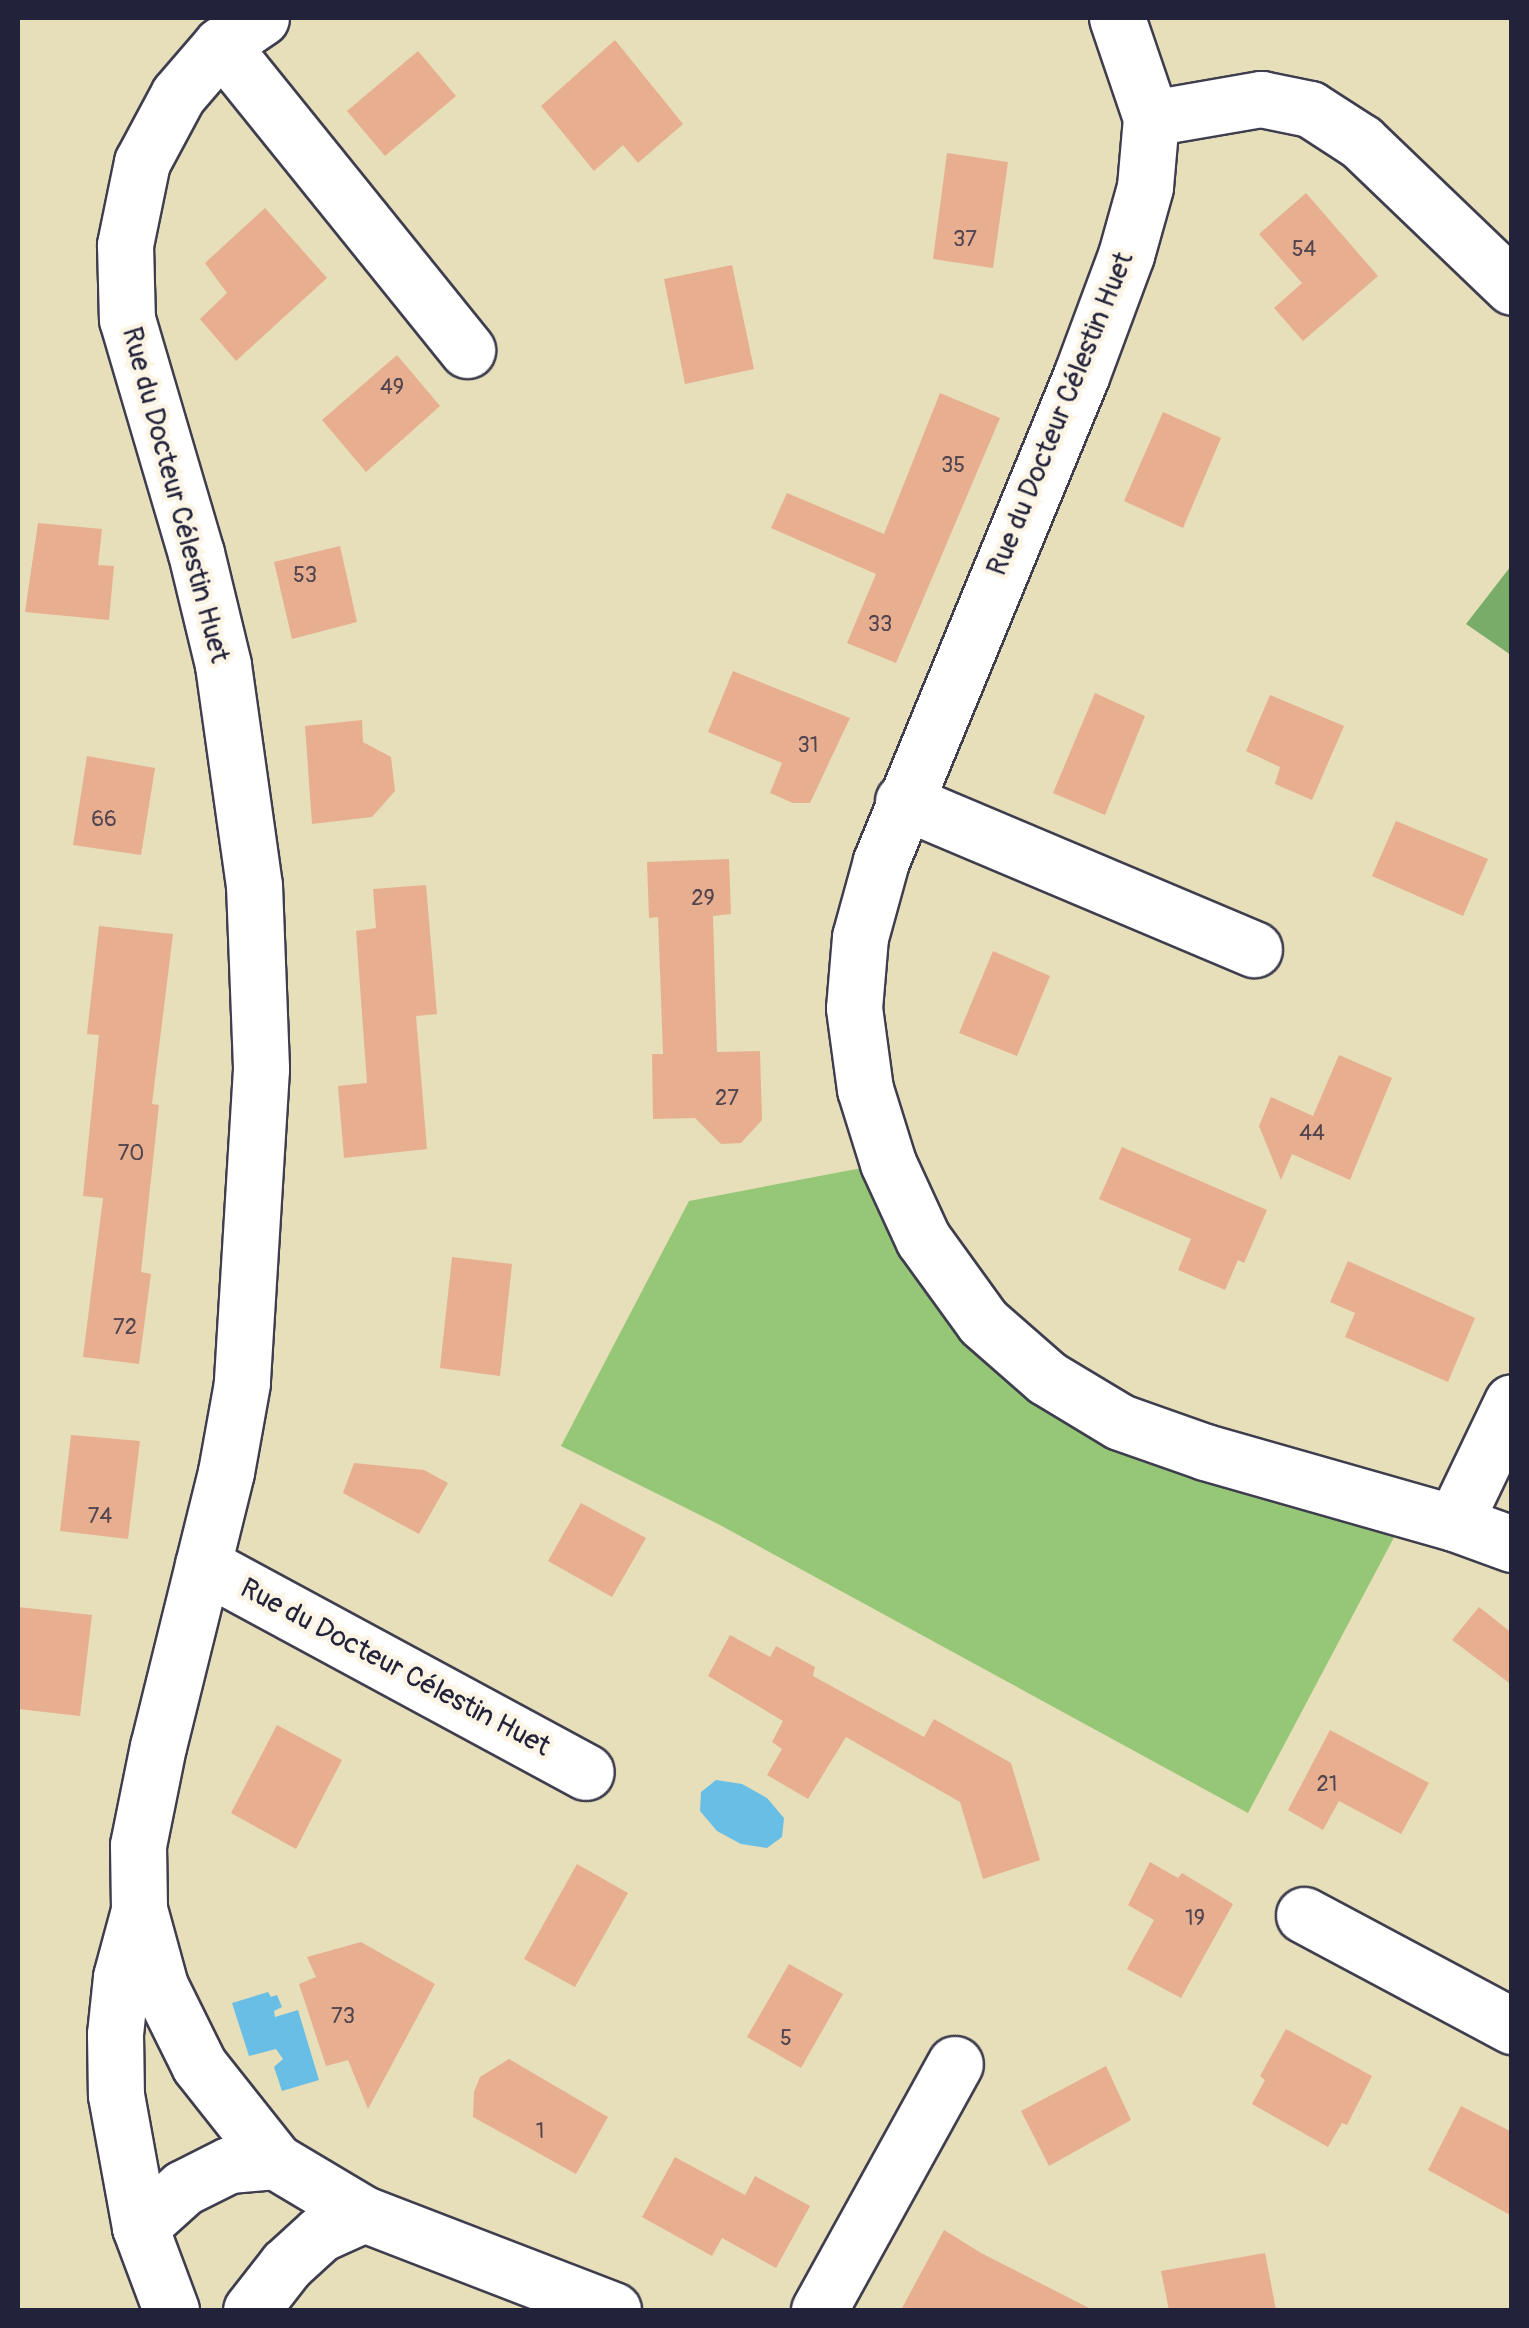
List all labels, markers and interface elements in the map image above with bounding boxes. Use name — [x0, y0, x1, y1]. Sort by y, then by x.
house number: 37 — [953, 227, 977, 253]
house number: 54 — [1292, 237, 1316, 263]
street label: Rue du Docteur Célestin Huet — [981, 247, 1141, 581]
street label: Rue du Docteur Célestin Huet — [114, 324, 236, 666]
house number: 49 — [380, 375, 404, 401]
house number: 35 — [941, 453, 965, 479]
house number: 53 — [293, 563, 317, 589]
house number: 33 — [868, 612, 892, 638]
house number: 31 — [798, 733, 818, 759]
house number: 66 — [91, 807, 117, 833]
house number: 29 — [691, 886, 715, 912]
house number: 27 — [715, 1086, 739, 1112]
house number: 44 — [1299, 1121, 1325, 1147]
house number: 70 — [118, 1141, 144, 1167]
house number: 72 — [113, 1315, 137, 1341]
house number: 74 — [88, 1504, 112, 1530]
street label: Rue du Docteur Célestin Huet — [234, 1572, 556, 1764]
house number: 21 — [1317, 1772, 1337, 1798]
house number: 19 — [1185, 1906, 1205, 1932]
house number: 73 — [331, 2004, 355, 2030]
house number: 5 — [780, 2026, 792, 2052]
house number: 1 — [536, 2119, 544, 2145]

